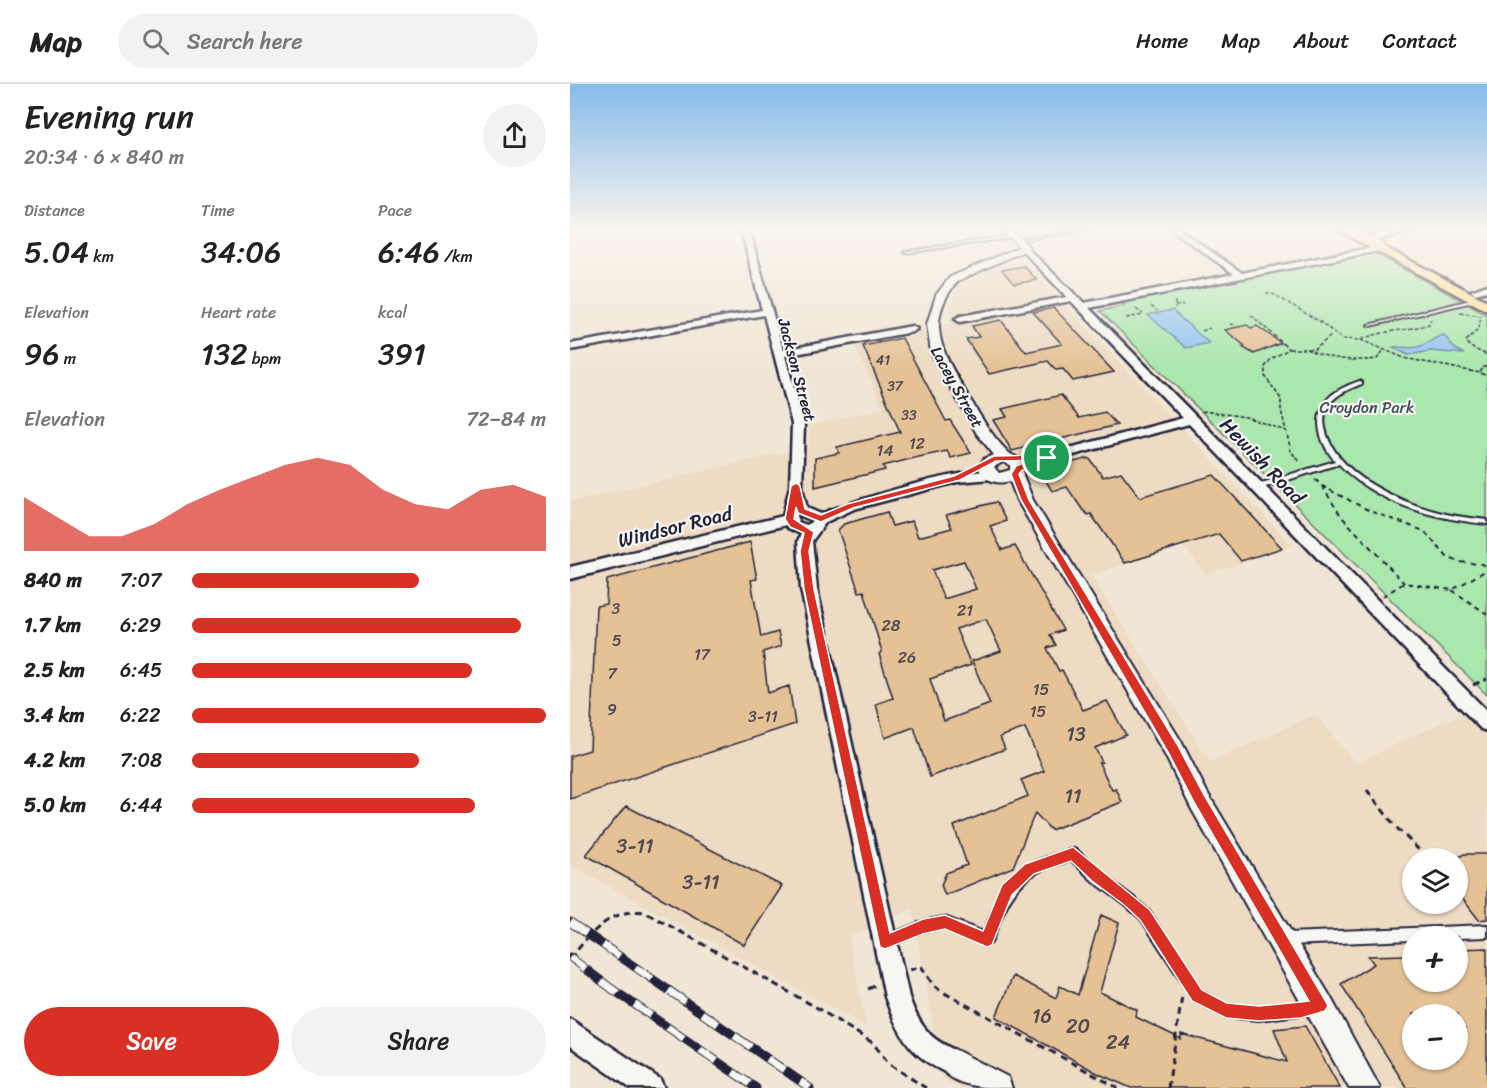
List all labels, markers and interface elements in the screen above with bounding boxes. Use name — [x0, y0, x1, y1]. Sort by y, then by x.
search box — [118, 14, 538, 68]
text: Map — [30, 17, 82, 66]
text: Search here — [187, 22, 303, 61]
text: Home — [1136, 22, 1188, 60]
text: Map — [1221, 22, 1260, 60]
text: About — [1293, 22, 1350, 60]
text: Contact — [1383, 22, 1457, 60]
icon: search — [139, 25, 172, 58]
text: Evening run — [24, 88, 194, 146]
button: share — [483, 104, 546, 167]
text: 20:34 · 6 × 840 m — [24, 140, 184, 175]
text: Distance — [24, 196, 85, 225]
text: Time — [201, 196, 235, 225]
text: Pace — [378, 196, 412, 225]
text: 5.04 — [24, 225, 89, 279]
text: 34:06 — [201, 225, 281, 279]
text: 6:46 — [378, 225, 440, 279]
text: km — [89, 242, 114, 271]
text: /km — [440, 242, 473, 271]
text: Elevation — [24, 298, 89, 327]
text: Heart rate — [201, 298, 276, 327]
text: kcal — [378, 298, 407, 327]
street label: Jackson Street — [769, 314, 825, 425]
text: 96 — [24, 327, 59, 381]
text: 132 — [201, 327, 248, 381]
text: 391 — [378, 327, 426, 381]
street label: Lacey Street — [922, 341, 992, 433]
text: m — [59, 344, 76, 373]
text: bpm — [248, 344, 281, 373]
house number: 41 — [876, 348, 890, 373]
house number: 37 — [887, 374, 904, 399]
park label: Croydon Park — [1319, 393, 1415, 422]
text: Elevation — [24, 402, 105, 437]
text: 72–84 m — [467, 402, 546, 437]
house number: 33 — [901, 403, 917, 428]
street label: Hewish Road — [1211, 409, 1314, 514]
house number: 12 — [909, 429, 925, 458]
pin — [1021, 432, 1072, 483]
house number: 14 — [877, 436, 893, 465]
icon: arrive — [1030, 441, 1063, 474]
street label: Windsor Road — [614, 496, 737, 558]
text: 840 m — [24, 563, 82, 598]
text: 7:07 — [120, 563, 162, 598]
house number: 3 — [612, 594, 621, 623]
house number: 21 — [957, 596, 973, 625]
text: 1.7 km — [24, 608, 81, 643]
text: 6:29 — [120, 608, 161, 643]
house number: 28 — [882, 611, 901, 640]
house number: 5 — [612, 626, 622, 655]
house number: 17 — [694, 640, 711, 669]
house number: 26 — [898, 643, 916, 672]
text: 2.5 km — [24, 653, 85, 688]
text: 6:45 — [120, 653, 162, 688]
house number: 7 — [607, 659, 617, 688]
house number: 15 — [1033, 675, 1050, 704]
house number: 9 — [607, 695, 617, 724]
house number: 15 — [1030, 697, 1047, 726]
text: 3.4 km — [24, 698, 85, 733]
text: 6:22 — [120, 698, 160, 733]
house number: 3-11 — [748, 702, 778, 731]
house number: 13 — [1066, 717, 1086, 752]
text: 4.2 km — [24, 743, 85, 778]
text: 7:08 — [120, 743, 162, 778]
house number: 11 — [1064, 779, 1082, 814]
text: 5.0 km — [24, 788, 86, 823]
text: 6:44 — [120, 788, 162, 823]
house number: 3-11 — [616, 829, 654, 864]
map controls — [1402, 848, 1468, 1070]
button: layers — [1402, 848, 1468, 914]
house number: 3-11 — [682, 865, 720, 900]
button: + — [1402, 926, 1468, 992]
house number: 16 — [1032, 999, 1052, 1034]
button: − — [1402, 1004, 1468, 1070]
button: Save — [24, 1007, 279, 1076]
button: Share — [291, 1007, 546, 1076]
house number: 20 — [1066, 1009, 1090, 1044]
house number: 24 — [1106, 1025, 1130, 1060]

